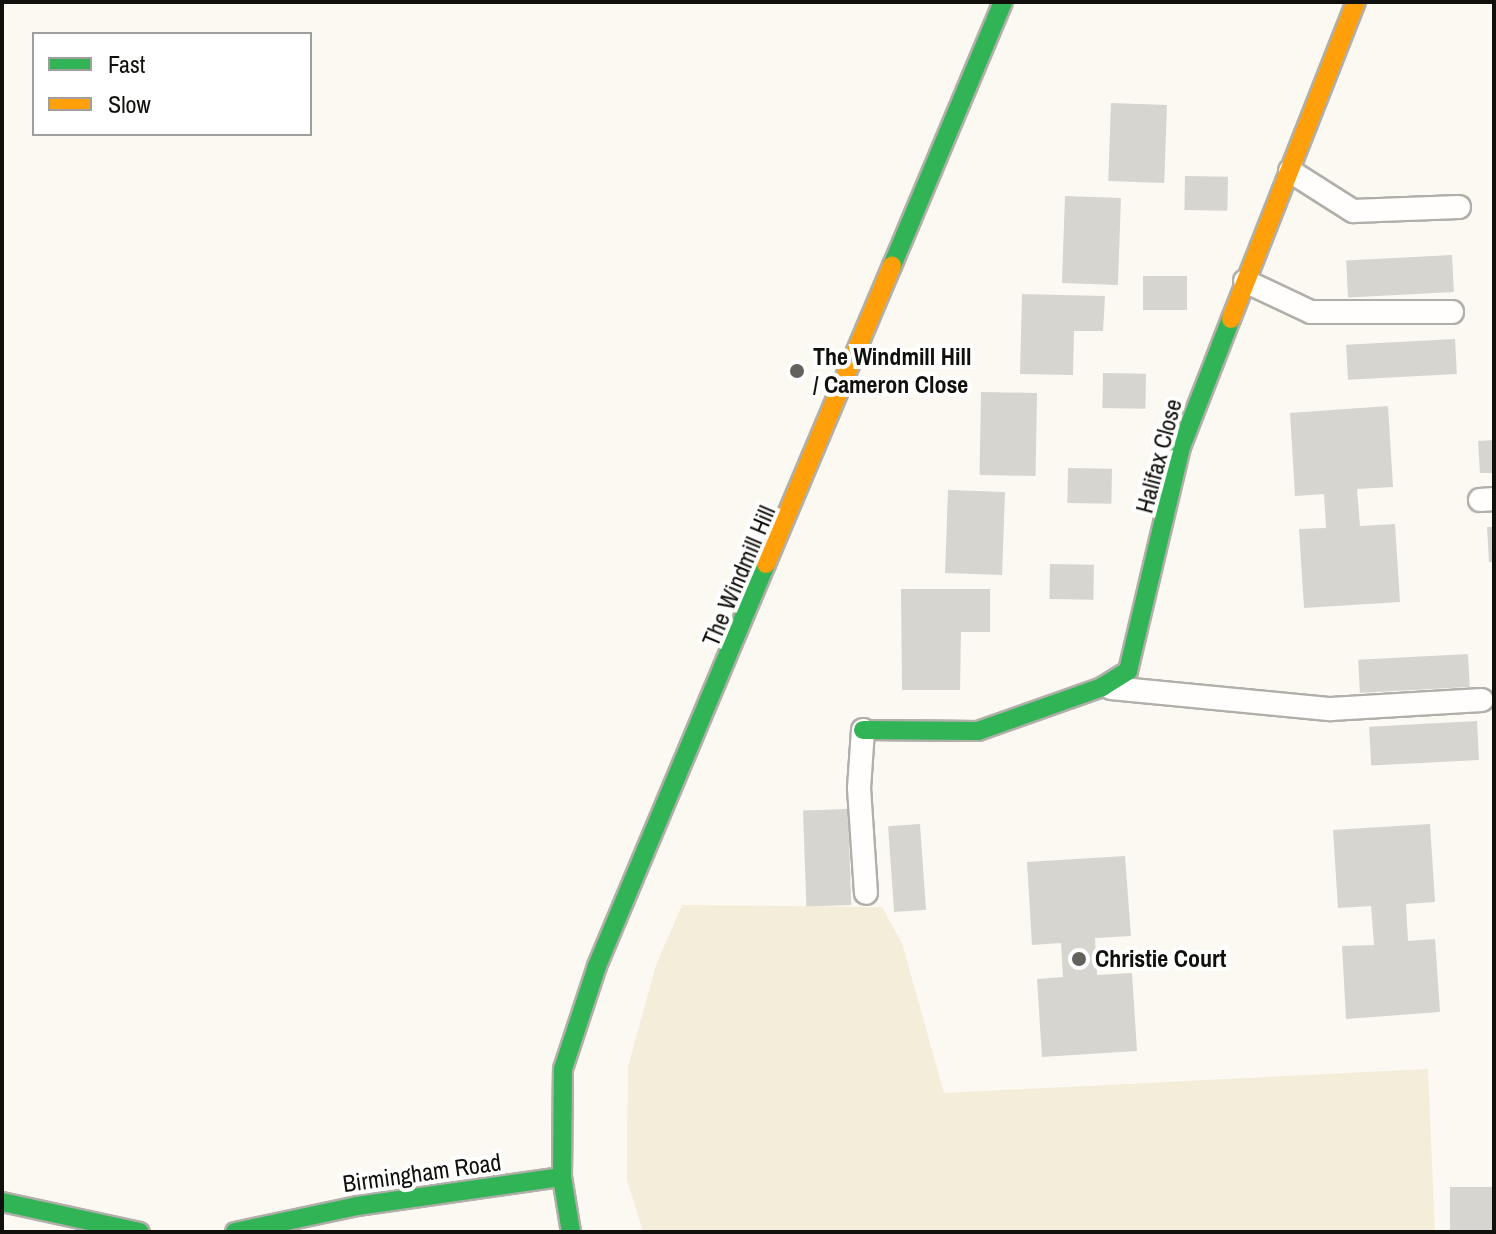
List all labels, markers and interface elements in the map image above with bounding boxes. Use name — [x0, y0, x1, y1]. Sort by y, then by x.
legend — [32, 32, 312, 136]
text: Fast — [108, 48, 145, 80]
text: Slow — [108, 88, 151, 120]
place label: The Windmill Hill / Cameron Close — [813, 343, 971, 399]
marker: The Windmill Hill / Cameron Close — [788, 362, 806, 380]
street label: Halifax Close — [1130, 396, 1188, 516]
street label: The Windmill Hill — [696, 501, 782, 651]
place label: Christie Court — [1095, 945, 1226, 973]
marker: Christie Court — [1070, 950, 1088, 968]
street label: Birmingham Road — [341, 1148, 503, 1198]

